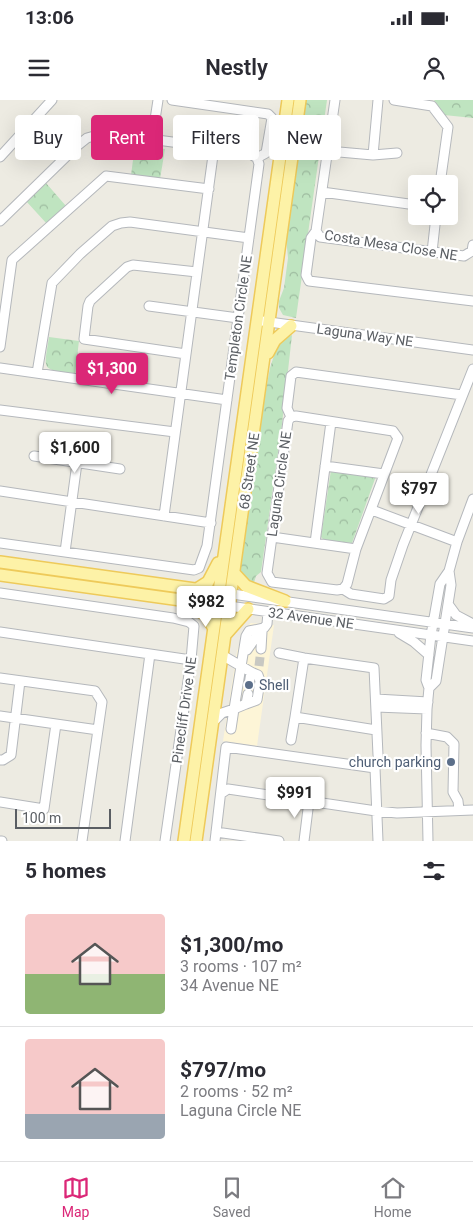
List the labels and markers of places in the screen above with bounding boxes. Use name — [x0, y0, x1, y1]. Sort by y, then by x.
pin: $1,300 — [71, 352, 153, 395]
pin: $1,600 — [34, 432, 116, 474]
pin: $797 — [389, 472, 449, 515]
pin: $982 — [176, 586, 236, 628]
place label: Shell — [259, 677, 289, 693]
marker: Shell — [243, 679, 255, 691]
place label: church parking — [349, 754, 441, 770]
marker: church parking — [445, 756, 457, 768]
pin: $991 — [265, 776, 325, 819]

